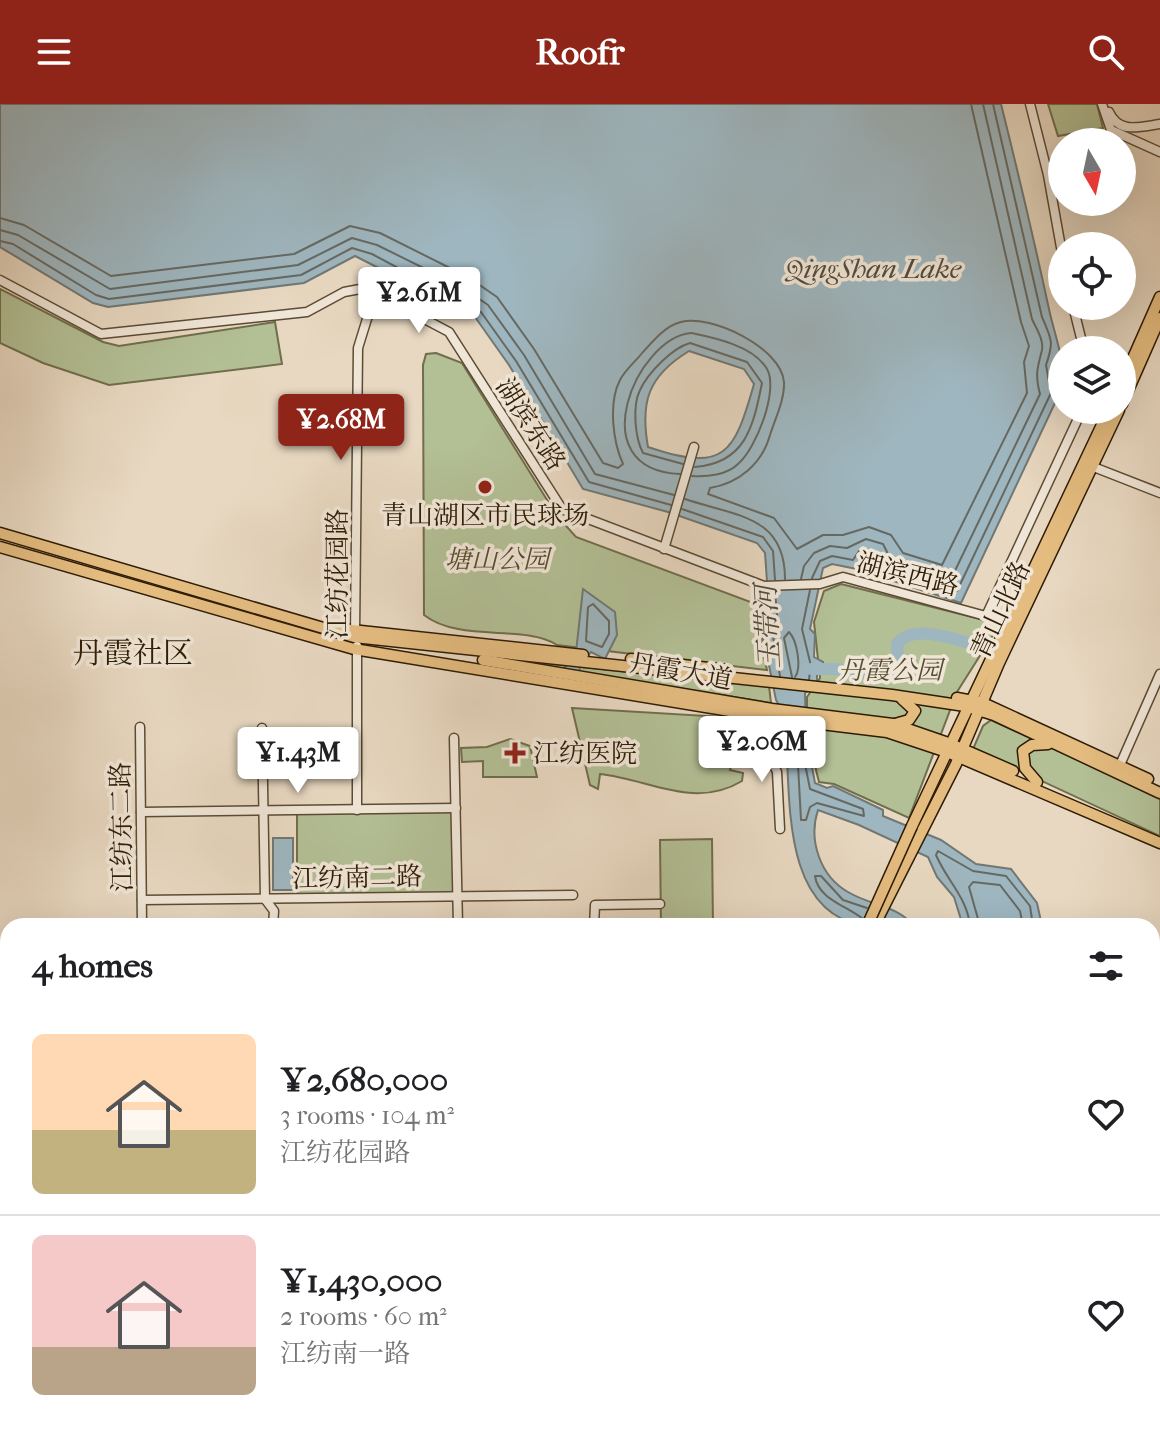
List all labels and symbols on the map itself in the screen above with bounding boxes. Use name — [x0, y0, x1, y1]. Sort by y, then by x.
north arrow — [1048, 128, 1136, 216]
water label: QingShan Lake — [784, 252, 962, 285]
pin: ¥2.61M — [354, 267, 484, 335]
street label: 湖滨东路 — [489, 372, 572, 476]
pin: ¥2.68M — [276, 394, 406, 462]
marker: 青山湖区市民球场 — [476, 478, 494, 496]
place label: 青山湖区市民球场 — [381, 500, 589, 531]
street label: 江纺花园路 — [322, 509, 353, 639]
park label: 塘山公园 — [445, 544, 553, 575]
street label: 湖滨西路 — [854, 547, 962, 602]
street label: 青山北路 — [964, 557, 1036, 664]
water label: 玉带河 — [749, 579, 786, 670]
district label: 丹霞社区 — [73, 636, 193, 671]
street label: 丹霞大道 — [627, 647, 735, 696]
park label: 丹霞公园 — [838, 655, 946, 686]
pin: ¥2.06M — [697, 716, 827, 784]
pin: ¥1.43M — [233, 727, 363, 795]
place label: 江纺医院 — [533, 738, 637, 769]
marker: 江纺医院 — [504, 742, 526, 764]
street label: 江纺东二路 — [105, 762, 138, 892]
street label: 江纺南二路 — [292, 861, 422, 894]

